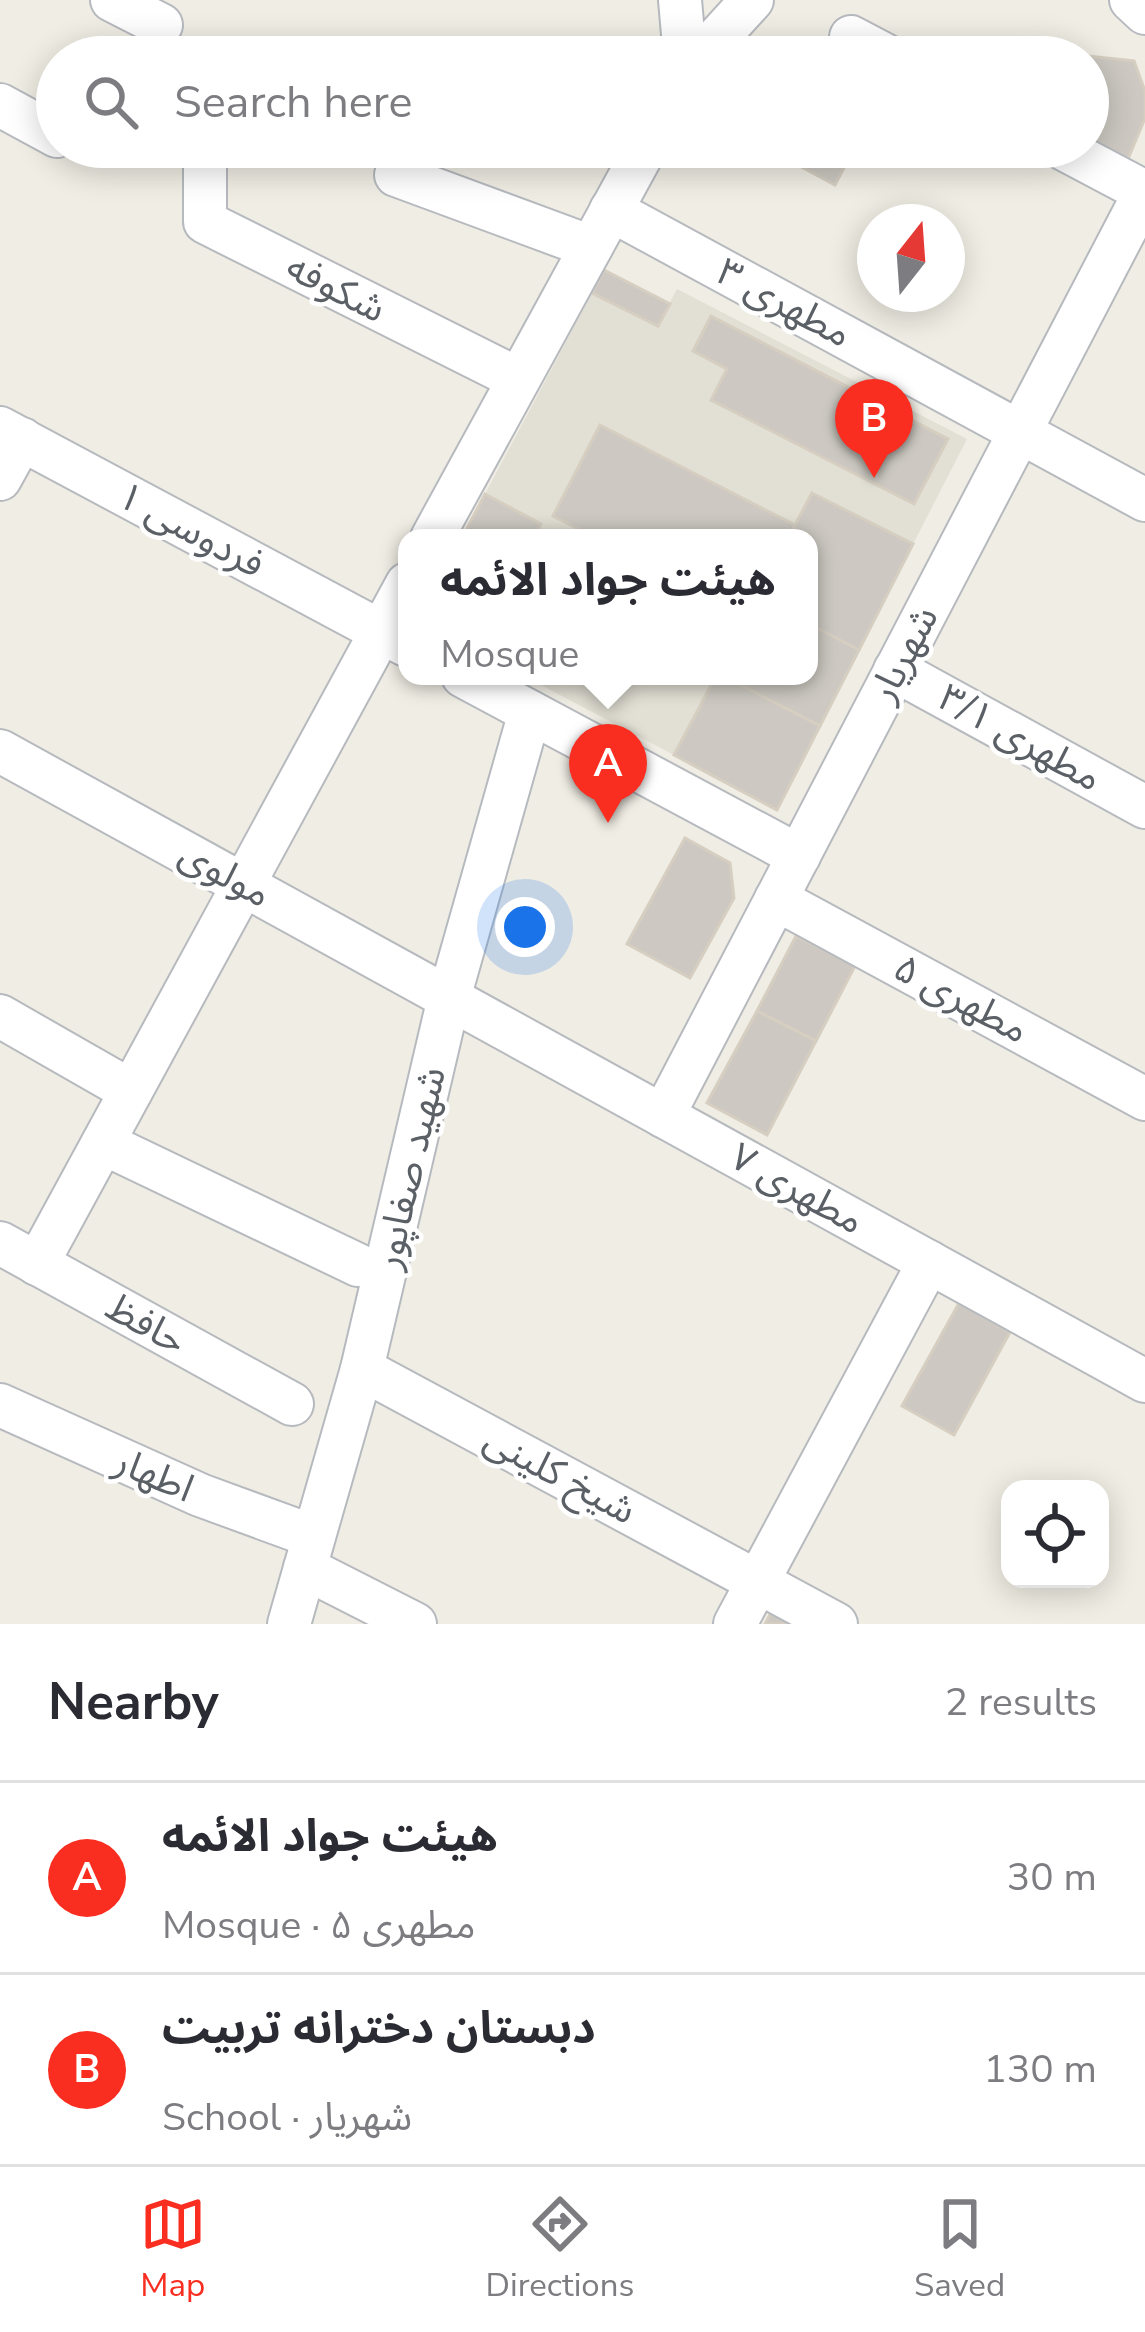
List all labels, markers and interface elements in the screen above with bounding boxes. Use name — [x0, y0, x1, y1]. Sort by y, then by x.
search box — [36, 36, 1109, 168]
icon: search — [78, 69, 144, 135]
text: Search here — [174, 72, 413, 133]
north arrow — [857, 204, 965, 312]
street label: شکوفه — [277, 241, 395, 335]
street label: مطهری ۳ — [707, 245, 861, 361]
pin: B — [835, 379, 913, 478]
street label: فردوسی ۱ — [108, 469, 274, 591]
popup — [398, 529, 818, 685]
text: هیئت جواد الائمه — [440, 550, 776, 611]
street label: شهریار — [856, 597, 951, 712]
text: Mosque — [440, 628, 579, 681]
street label: مطهری ۳/۱ — [929, 672, 1111, 804]
pin: A — [569, 724, 647, 823]
street label: مولوی — [170, 827, 280, 921]
your location — [495, 897, 555, 957]
street label: مطهری ۵ — [884, 941, 1038, 1057]
street label: شهید صفاپور — [361, 1062, 459, 1275]
street label: مطهری ۷ — [721, 1131, 873, 1247]
street label: حافظ — [96, 1280, 196, 1368]
street label: شیخ کلینی — [474, 1413, 645, 1539]
street label: اطهار — [105, 1434, 202, 1515]
map controls — [1001, 1480, 1109, 1588]
button: locate — [1001, 1480, 1109, 1588]
text: Nearby — [48, 1667, 219, 1737]
text: 2 results — [945, 1676, 1097, 1729]
text: هیئت جواد الائمه — [162, 1806, 498, 1867]
text: A — [72, 1851, 102, 1904]
text: 30 m — [1007, 1851, 1097, 1904]
text: Mosque · مطهری ۵ — [162, 1899, 475, 1952]
text: دبستان دخترانه تربیت — [162, 1998, 596, 2059]
text: B — [74, 2043, 100, 2096]
text: 130 m — [983, 2043, 1097, 2096]
text: School · شهریار — [162, 2091, 412, 2144]
tab: Map — [140, 2191, 206, 2308]
tab: Directions — [486, 2191, 634, 2308]
tab: Saved — [914, 2191, 1005, 2308]

